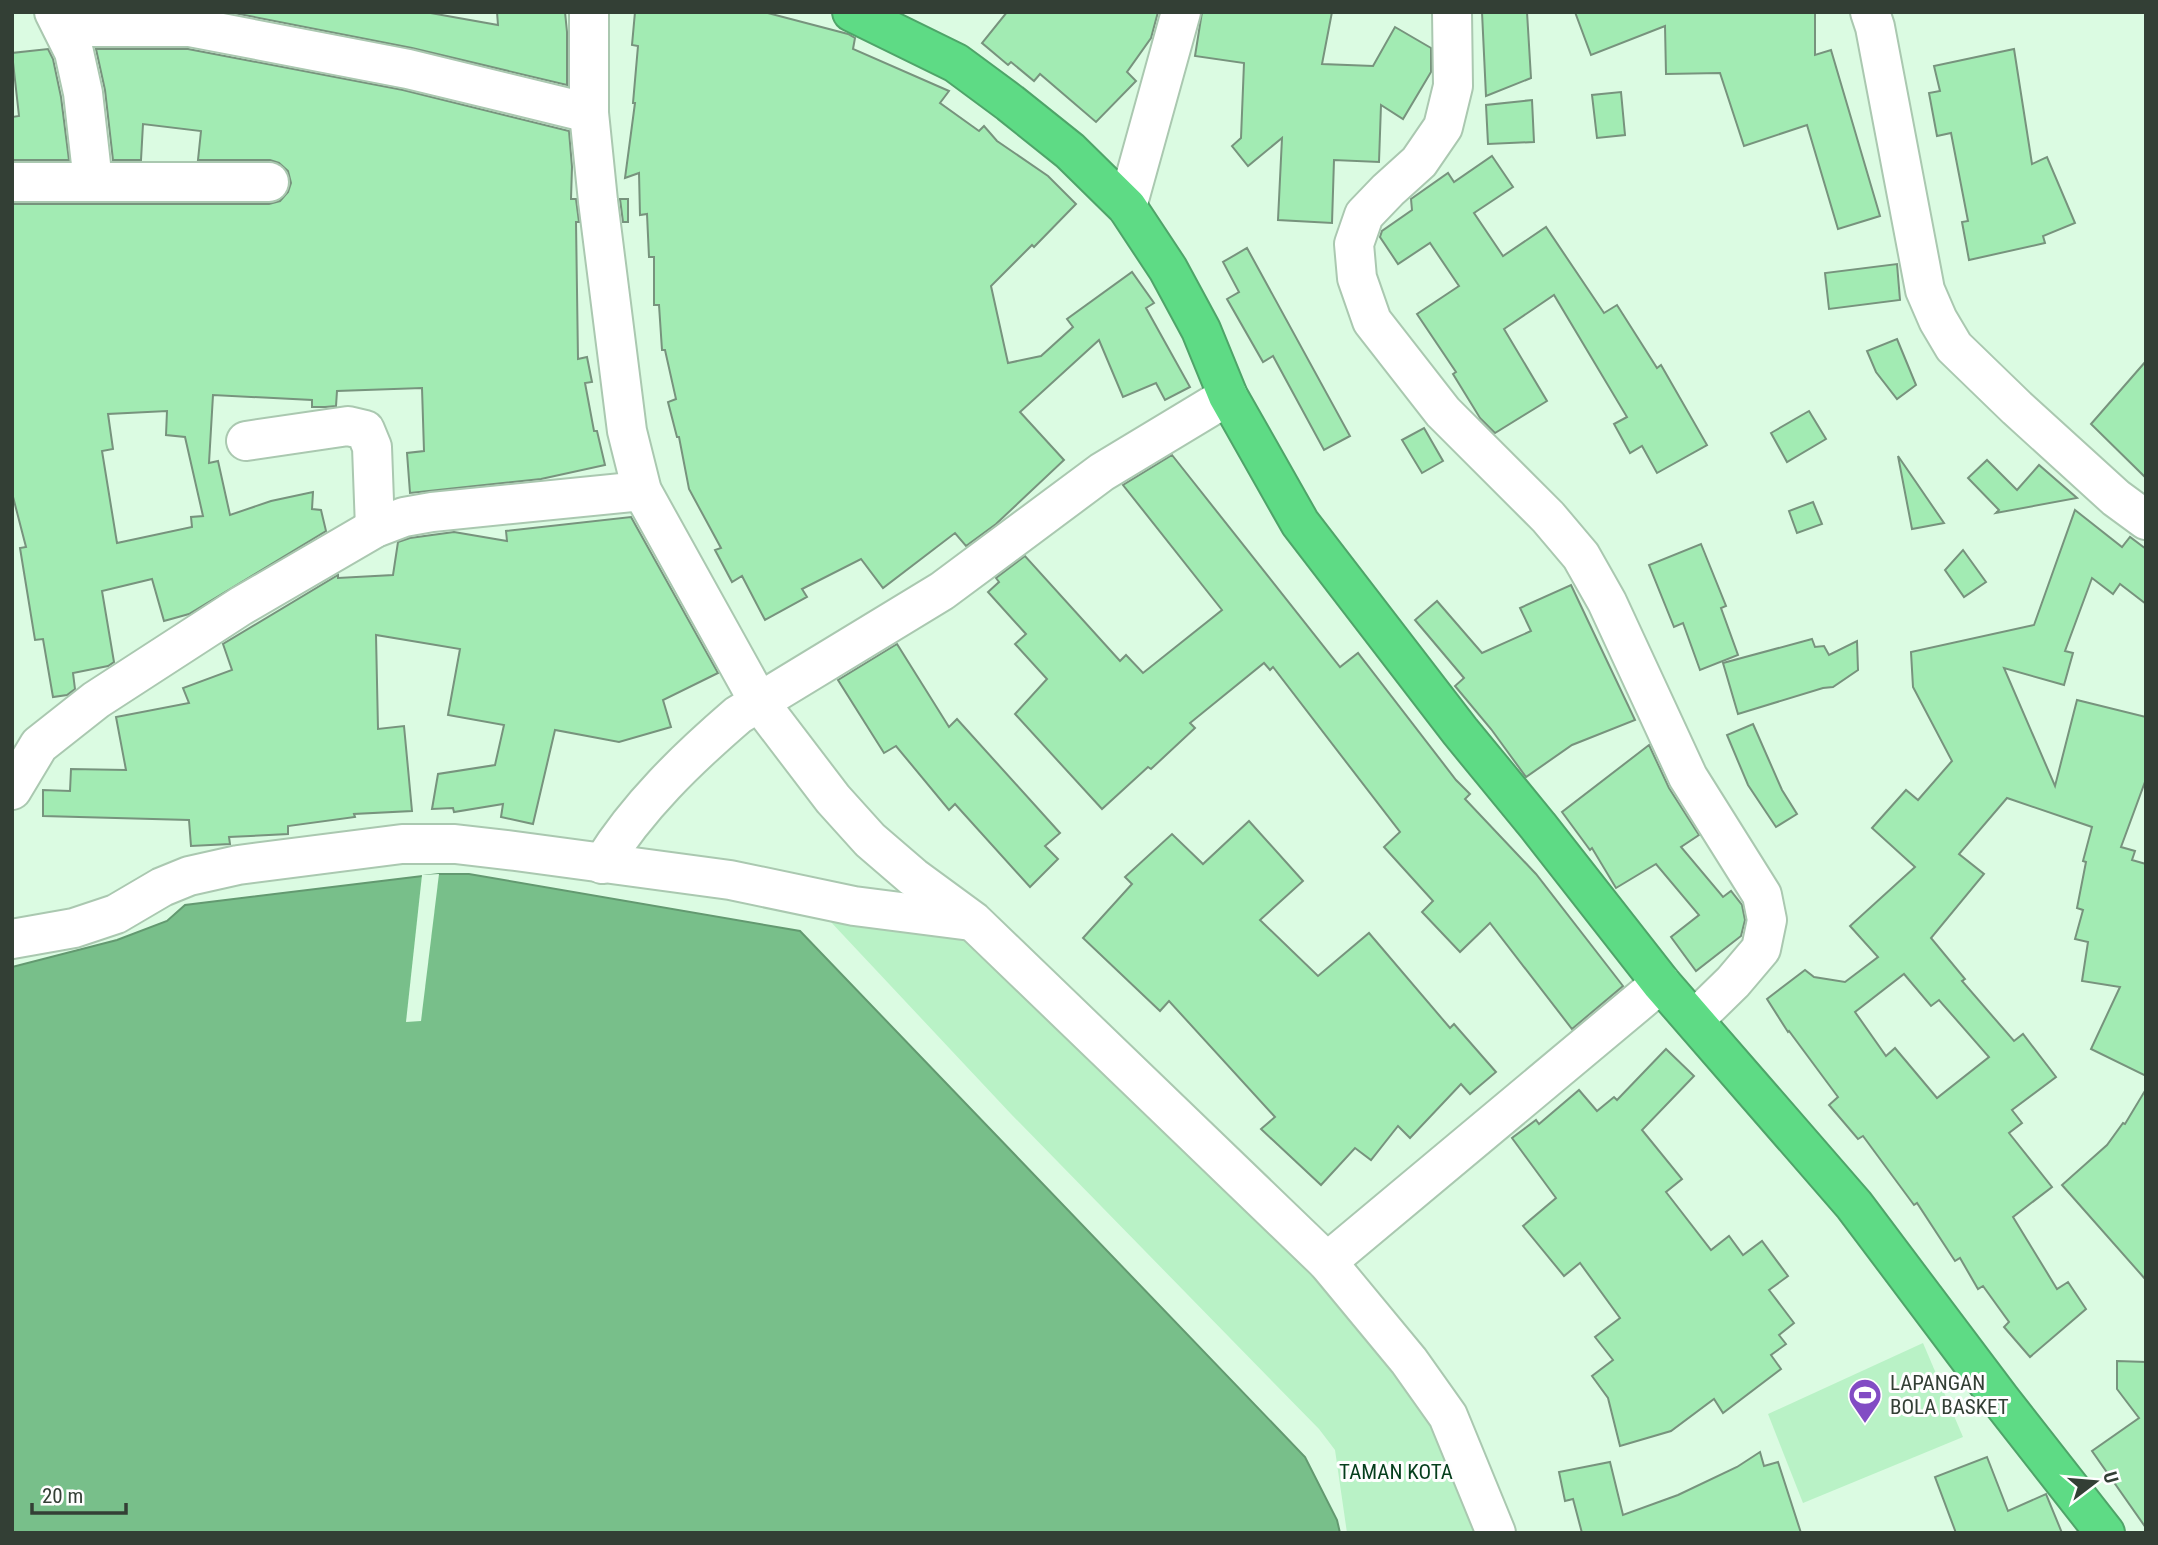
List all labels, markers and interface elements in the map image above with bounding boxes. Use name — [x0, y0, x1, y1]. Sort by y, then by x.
place label: LAPANGAN BOLA BASKET — [1890, 1371, 2009, 1419]
sports icon: LAPANGAN BOLA BASKET — [1846, 1376, 1884, 1425]
north arrow — [2060, 1447, 2130, 1517]
park label: TAMAN KOTA — [1339, 1460, 1453, 1484]
text: U — [2098, 1469, 2123, 1486]
scale bar — [32, 1472, 126, 1516]
text: 20 m — [42, 1484, 83, 1508]

